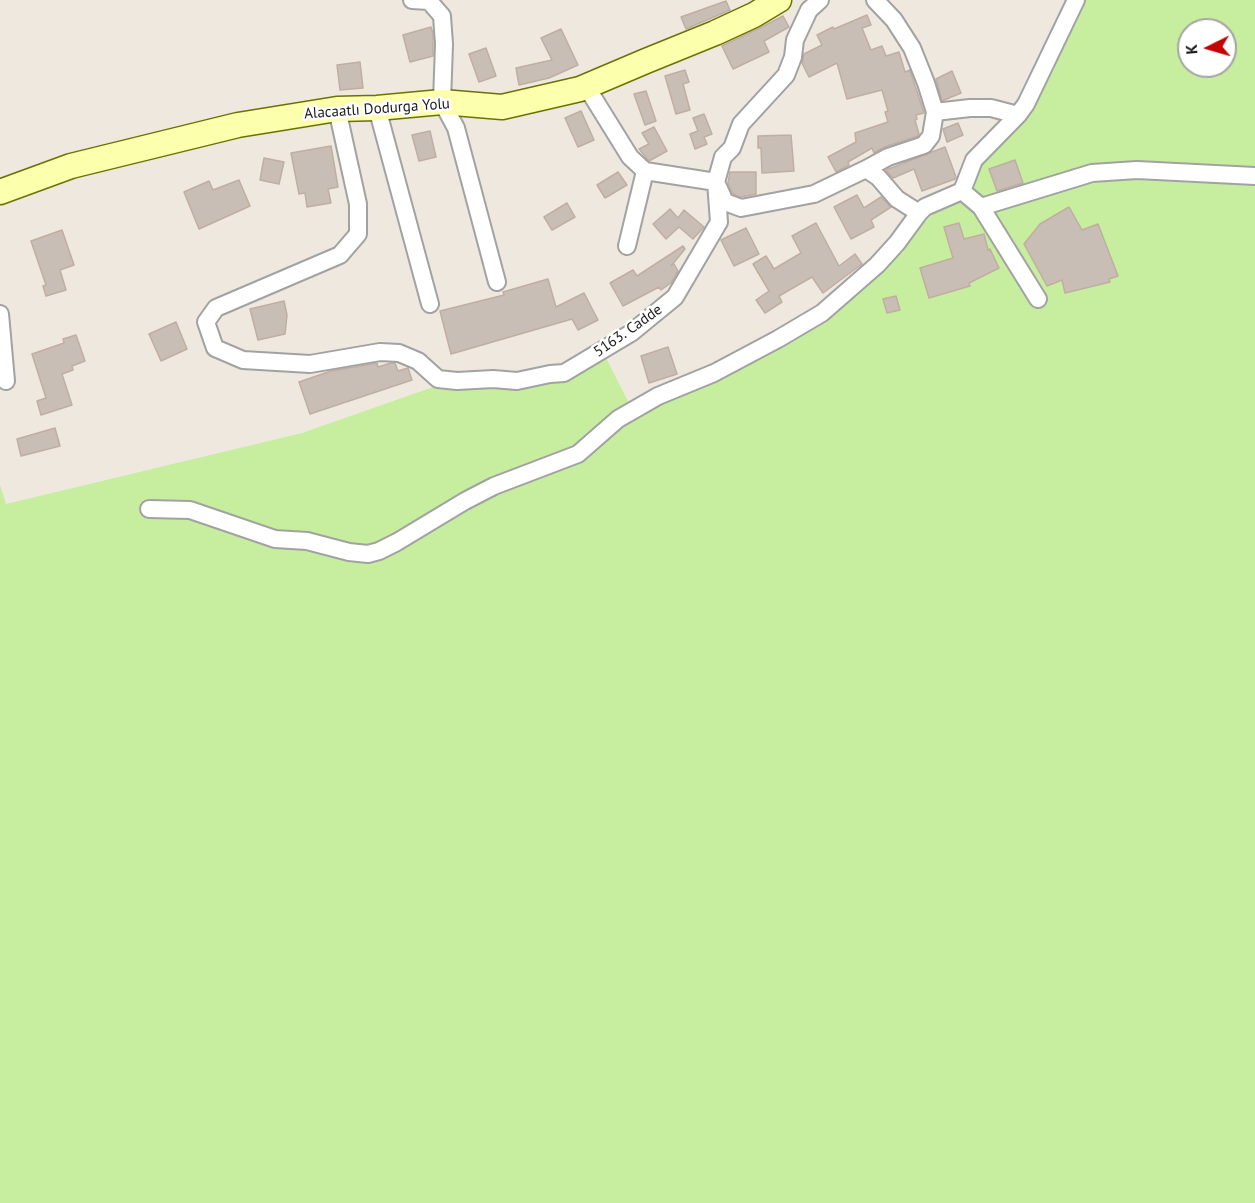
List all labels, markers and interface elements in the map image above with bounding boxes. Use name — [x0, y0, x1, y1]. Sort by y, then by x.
north arrow — [1177, 18, 1237, 78]
text: K — [1181, 44, 1201, 55]
street label: Alacaatlı Dodurga Yolu — [304, 95, 450, 123]
street label: 5163. Cadde — [590, 301, 666, 361]

